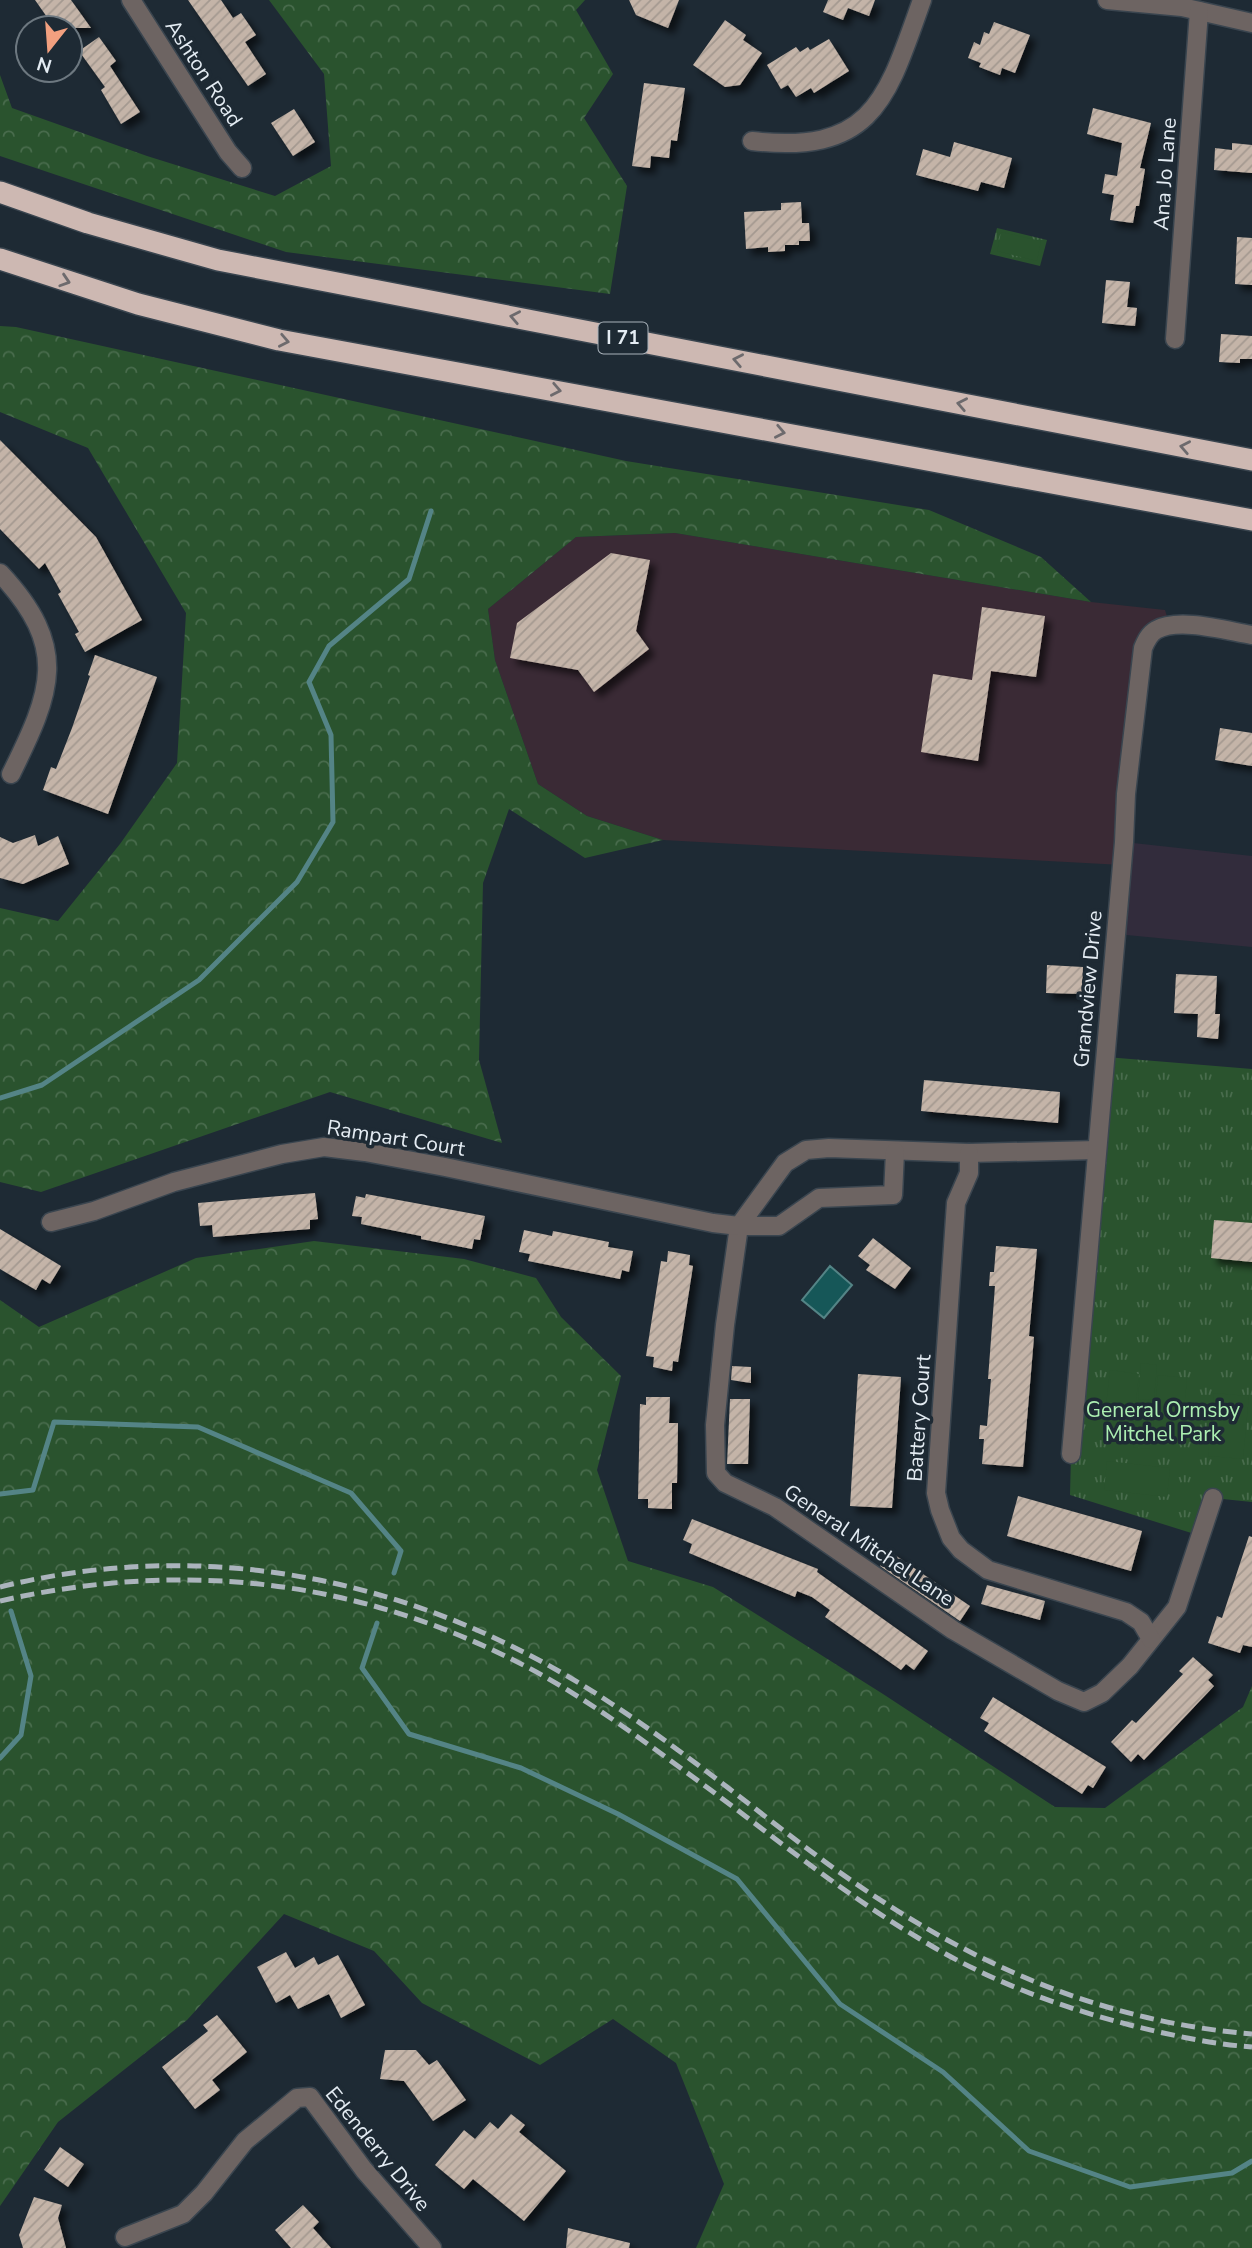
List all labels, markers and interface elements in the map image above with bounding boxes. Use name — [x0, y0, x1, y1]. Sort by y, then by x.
north arrow — [14, 14, 84, 84]
street label: Ashton Road — [159, 14, 249, 132]
text: N — [34, 50, 55, 79]
street label: Ana Jo Lane — [1147, 117, 1183, 231]
one-way arrow — [58, 273, 70, 287]
one-way arrow — [509, 310, 521, 325]
road number: I 71 — [598, 322, 648, 354]
one-way arrow — [278, 332, 290, 347]
one-way arrow — [732, 354, 744, 369]
one-way arrow — [550, 382, 562, 397]
one-way arrow — [956, 397, 968, 412]
one-way arrow — [774, 423, 786, 438]
one-way arrow — [1179, 440, 1191, 455]
street label: Grandview Drive — [1067, 909, 1109, 1069]
street label: Rampart Court — [325, 1113, 468, 1163]
street label: Battery Court — [901, 1353, 937, 1483]
park label: General Ormsby Mitchel Park — [1086, 1396, 1240, 1448]
street label: General Mitchel Lane — [778, 1478, 960, 1612]
street label: Edenderry Drive — [319, 2081, 437, 2217]

